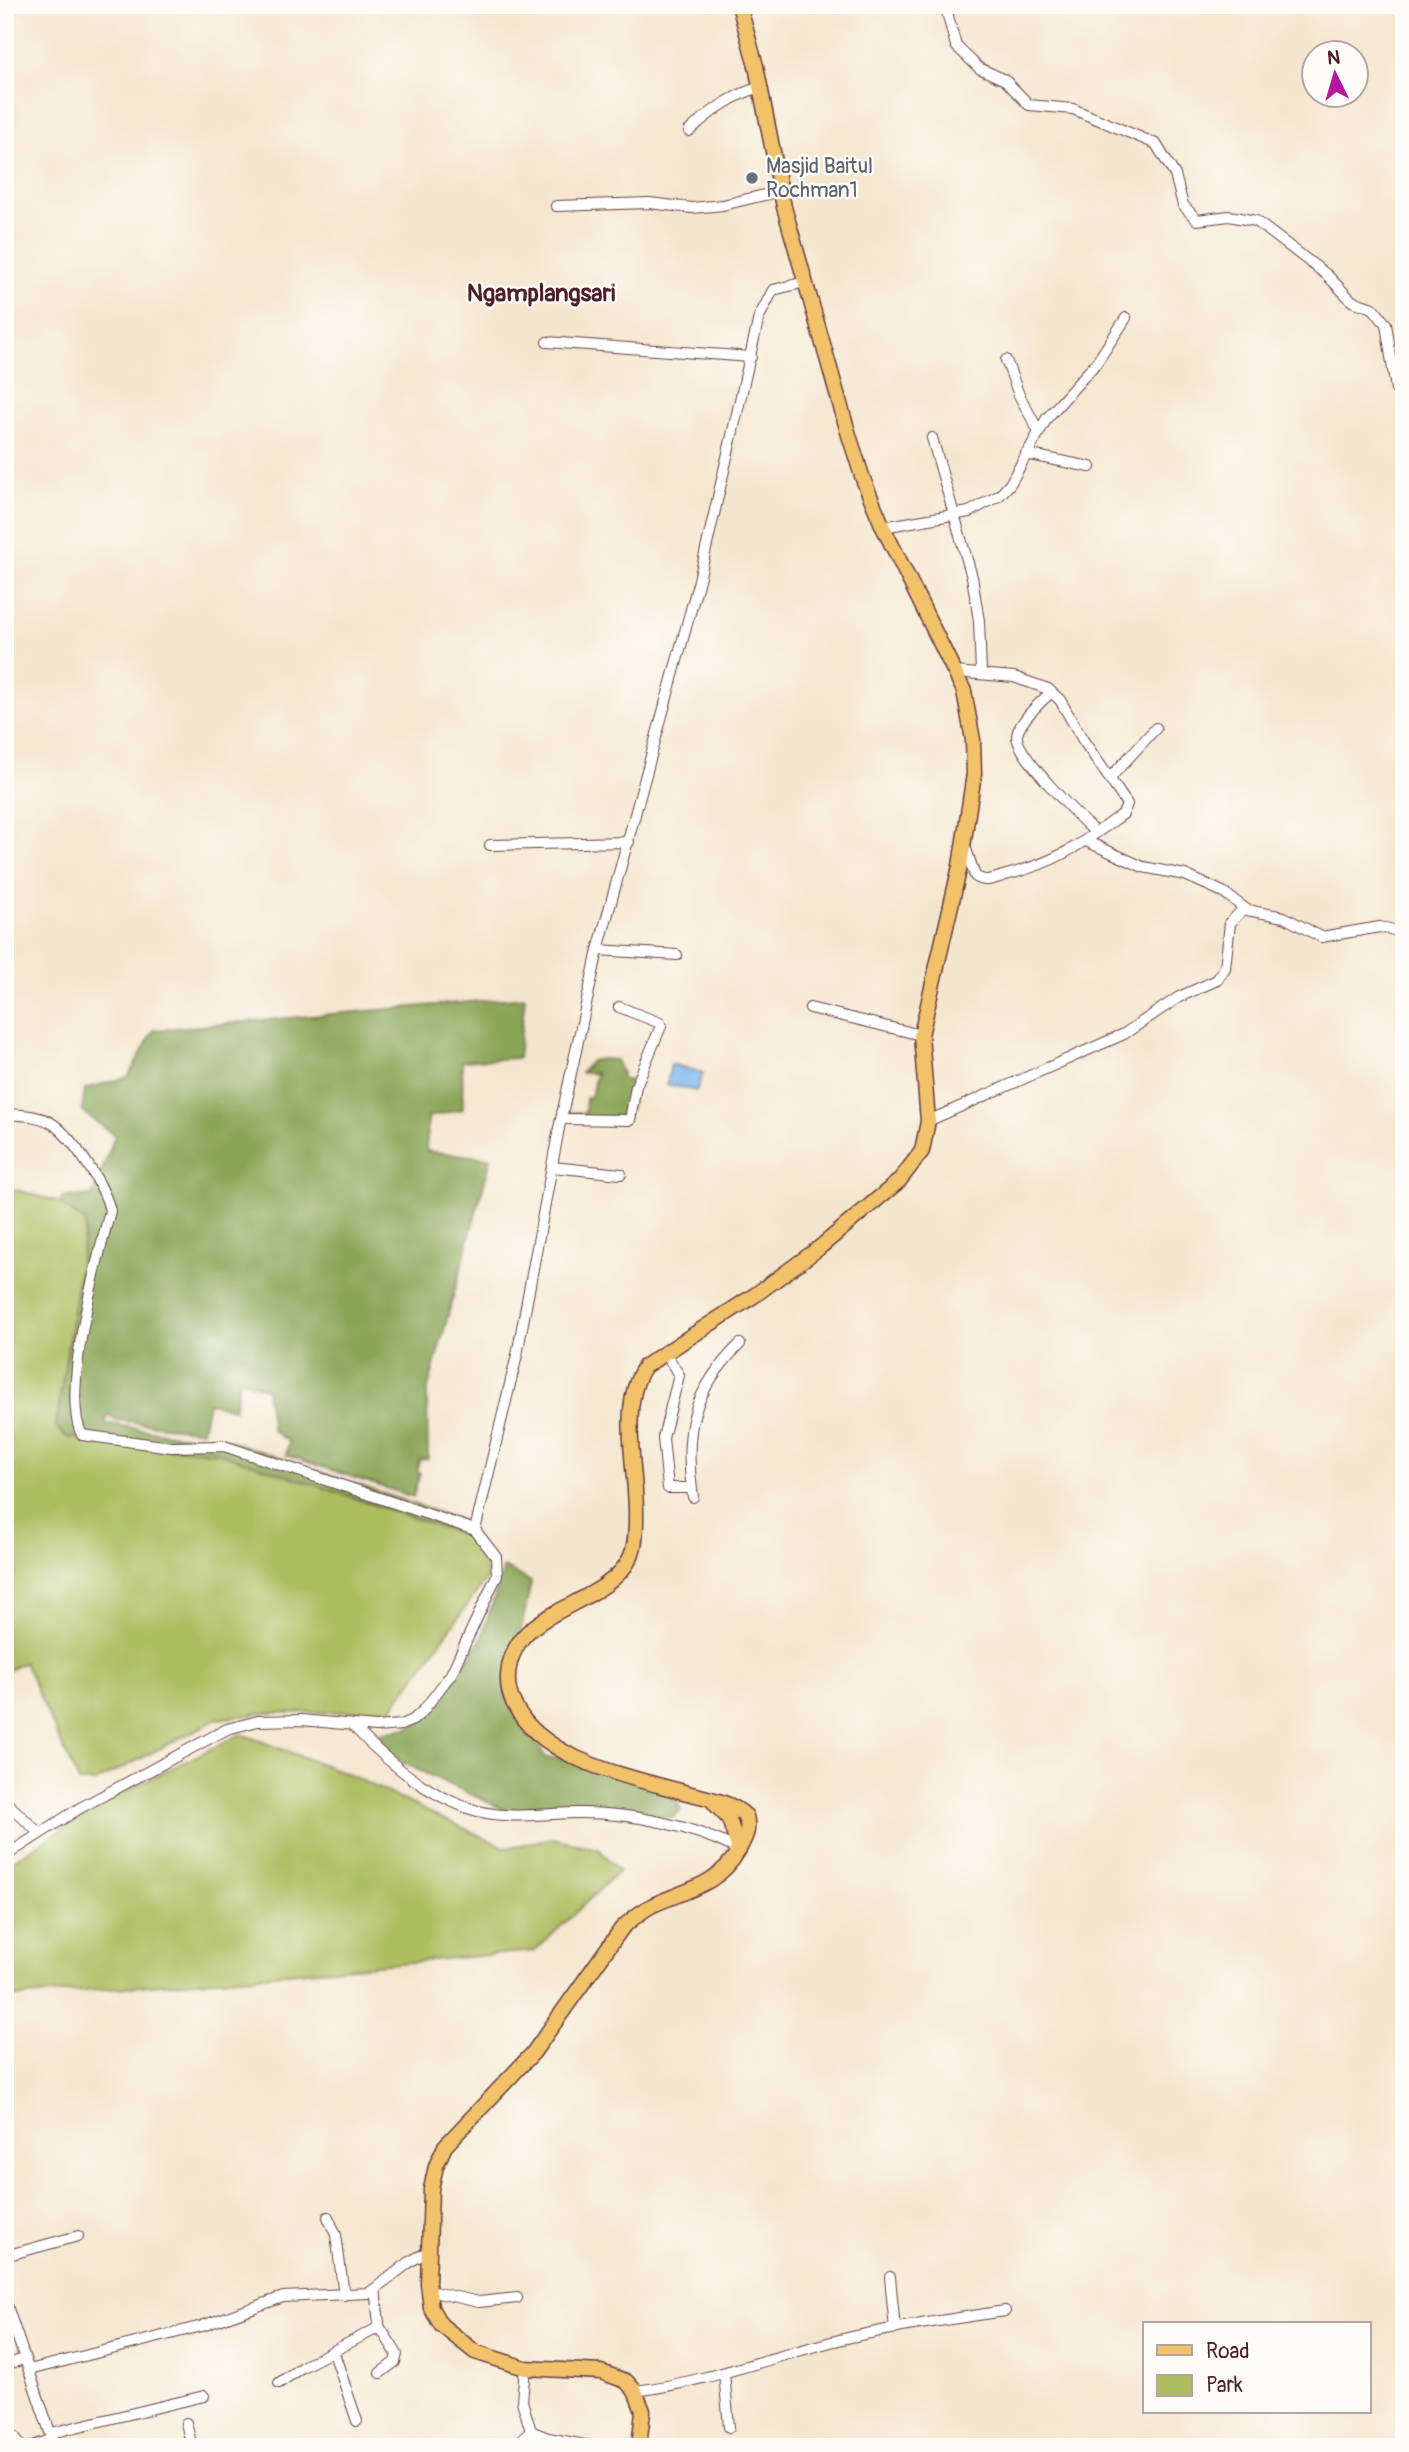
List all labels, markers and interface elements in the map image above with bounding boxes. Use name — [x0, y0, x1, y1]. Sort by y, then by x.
north arrow — [1300, 38, 1370, 108]
text: N — [1326, 46, 1341, 71]
place label: Masjid Baitul Rochman1 — [766, 153, 873, 204]
marker: Masjid Baitul Rochman1 — [744, 170, 760, 186]
district label: Ngamplangsari — [467, 279, 615, 308]
legend — [1143, 2322, 1370, 2414]
text: Road — [1206, 2338, 1250, 2365]
text: Park — [1206, 2372, 1243, 2399]

